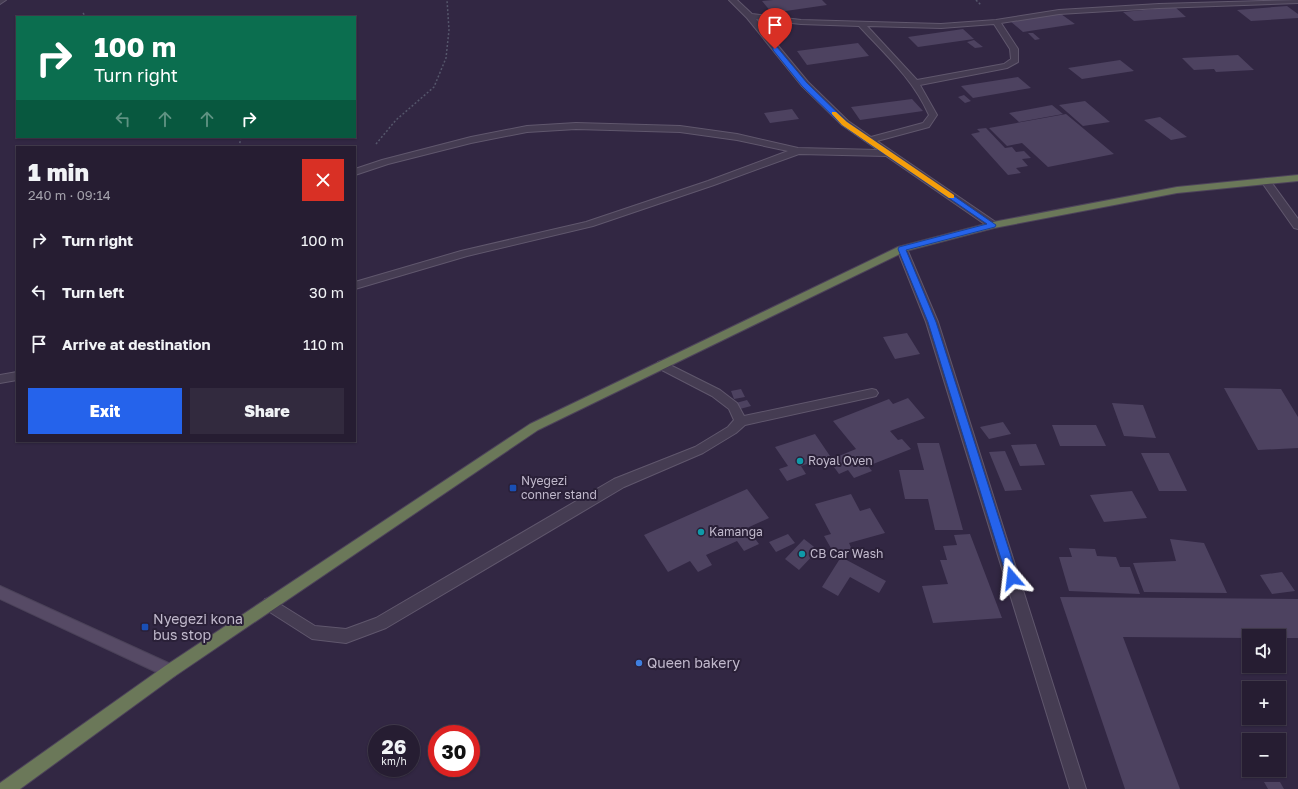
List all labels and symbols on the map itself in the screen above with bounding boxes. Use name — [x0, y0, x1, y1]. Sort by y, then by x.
pin — [758, 8, 792, 49]
place label: Royal Oven — [808, 453, 873, 468]
marker: Royal Oven — [795, 456, 805, 466]
place label: Nyegezi conner stand — [521, 473, 597, 502]
marker: Nyegezi conner stand — [508, 483, 518, 493]
place label: Kamanga — [709, 524, 763, 539]
marker: Kamanga — [696, 527, 706, 537]
place label: CB Car Wash — [810, 546, 883, 561]
marker: CB Car Wash — [797, 549, 807, 559]
position arrow — [991, 557, 1033, 599]
place label: Nyegezi kona bus stop — [153, 610, 243, 643]
marker: Nyegezi kona bus stop — [140, 622, 150, 632]
place label: Queen bakery — [647, 654, 740, 671]
marker: Queen bakery — [634, 658, 644, 668]
speed limit sign: 30 — [428, 725, 480, 777]

